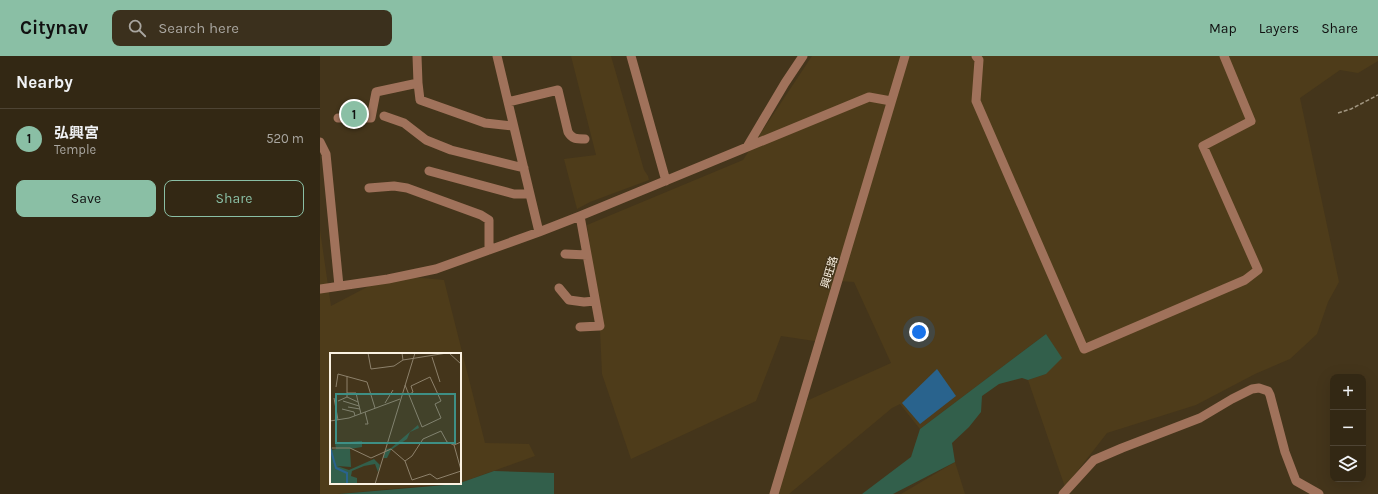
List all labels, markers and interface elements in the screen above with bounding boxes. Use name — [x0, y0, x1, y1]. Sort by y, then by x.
search box — [112, 10, 392, 46]
text: Citynav — [20, 17, 88, 39]
icon: search — [126, 17, 148, 39]
text: Search here — [158, 19, 239, 37]
text: Map — [1209, 20, 1237, 37]
text: Layers — [1259, 20, 1299, 37]
text: Share — [1321, 20, 1358, 37]
text: Nearby — [16, 72, 73, 92]
pin: 1 — [341, 99, 367, 129]
text: 弘興宮 — [54, 124, 99, 142]
text: 1 — [27, 131, 31, 146]
text: 520 m — [266, 131, 304, 146]
text: Temple — [54, 142, 96, 157]
button: Save — [16, 180, 156, 217]
button: Share — [164, 180, 304, 217]
street label: 興旺路 — [818, 254, 841, 290]
your location — [909, 322, 929, 342]
inset map — [330, 353, 461, 484]
map controls — [1330, 374, 1366, 482]
button: + — [1330, 374, 1366, 410]
button: − — [1330, 410, 1366, 446]
button: layers — [1330, 446, 1366, 482]

